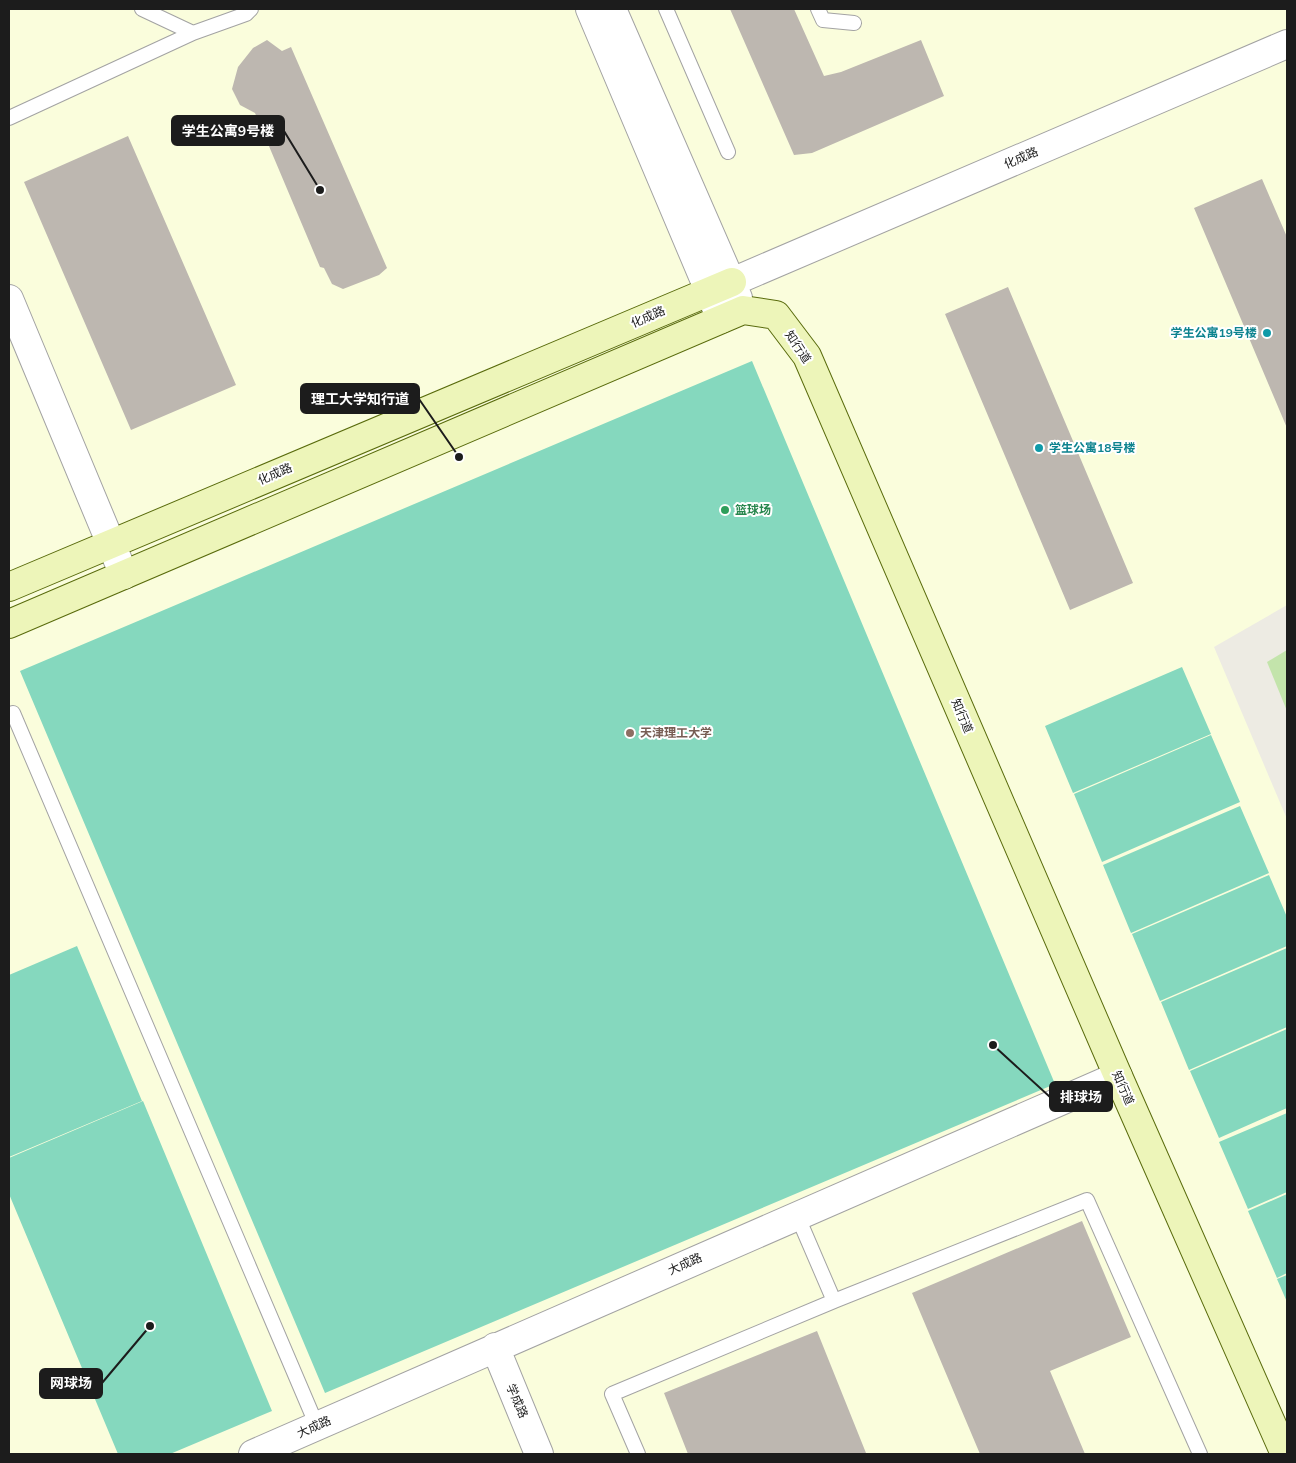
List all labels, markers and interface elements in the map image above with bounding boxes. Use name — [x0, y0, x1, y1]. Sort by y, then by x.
callout: 学生公寓9号楼 — [172, 116, 284, 145]
text: 学生公寓9号楼 — [182, 122, 274, 140]
street label: 化成路 — [1001, 144, 1040, 171]
street label: 化成路 — [628, 303, 667, 330]
place label: 学生公寓19号楼 — [1171, 325, 1257, 340]
marker: 学生公寓19号楼 — [1261, 327, 1273, 339]
street label: 知行道 — [782, 328, 815, 366]
callout: 理工大学知行道 — [301, 384, 419, 413]
text: 理工大学知行道 — [311, 390, 409, 408]
place label: 学生公寓18号楼 — [1049, 440, 1135, 455]
marker: 学生公寓18号楼 — [1033, 442, 1045, 454]
street label: 化成路 — [255, 460, 294, 487]
place label: 篮球场 — [735, 502, 771, 517]
marker: 篮球场 — [719, 504, 731, 516]
street label: 知行道 — [949, 696, 976, 735]
place label: 天津理工大学 — [640, 725, 712, 740]
marker: 天津理工大学 — [624, 727, 636, 739]
street label: 知行道 — [1109, 1068, 1138, 1107]
callout: 排球场 — [1050, 1082, 1112, 1111]
text: 排球场 — [1060, 1088, 1102, 1106]
street label: 大成路 — [665, 1249, 704, 1278]
callout: 网球场 — [40, 1369, 102, 1398]
text: 网球场 — [50, 1374, 92, 1392]
street label: 学成路 — [504, 1381, 531, 1420]
street label: 大成路 — [294, 1412, 333, 1441]

